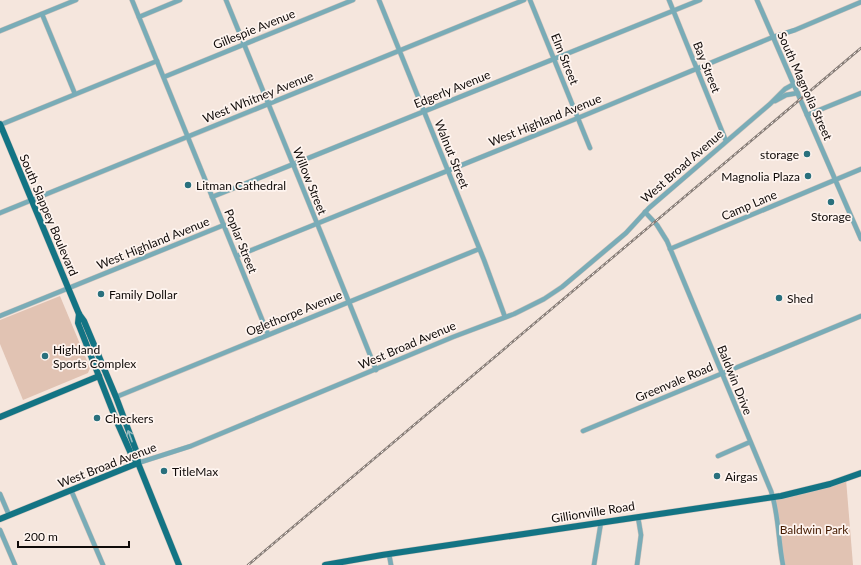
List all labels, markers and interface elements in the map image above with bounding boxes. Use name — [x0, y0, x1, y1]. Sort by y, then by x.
street label: Gillespie Avenue — [211, 6, 297, 52]
street label: South Magnolia Street — [774, 29, 836, 143]
street label: Elm Street — [548, 31, 582, 88]
street label: Bay Street — [690, 39, 724, 96]
street label: Edgerly Avenue — [411, 67, 493, 111]
street label: West Whitney Avenue — [201, 68, 315, 126]
street label: West Highland Avenue — [486, 91, 604, 149]
street label: Walnut Street — [431, 117, 473, 191]
street label: West Broad Avenue — [638, 126, 726, 206]
street label: Willow Street — [290, 145, 331, 218]
place label: storage — [760, 147, 799, 162]
marker: storage — [802, 149, 812, 159]
street label: South Slappey Boulevard — [17, 152, 81, 278]
place label: Magnolia Plaza — [721, 169, 800, 184]
marker: Magnolia Plaza — [803, 171, 813, 181]
place label: Litman Cathedral — [196, 178, 286, 193]
marker: Litman Cathedral — [183, 180, 193, 190]
street label: Camp Lane — [719, 187, 779, 223]
marker: Storage — [826, 197, 836, 207]
street label: Poplar Street — [221, 207, 261, 276]
place label: Storage — [811, 209, 851, 224]
street label: West Highland Avenue — [94, 214, 212, 272]
place label: Family Dollar — [109, 287, 178, 302]
street label: Oglethorpe Avenue — [244, 287, 344, 339]
marker: Family Dollar — [96, 289, 106, 299]
place label: Shed — [787, 291, 813, 306]
marker: Shed — [774, 293, 784, 303]
street label: West Broad Avenue — [356, 318, 458, 372]
place label: Highland Sports Complex — [53, 342, 136, 371]
street label: Baldwin Drive — [714, 343, 756, 417]
marker: Highland Sports Complex — [40, 351, 50, 361]
street label: Greenvale Road — [633, 359, 715, 405]
place label: Checkers — [105, 411, 153, 426]
marker: Checkers — [92, 413, 102, 423]
one-way arrow — [126, 430, 134, 442]
street label: West Broad Avenue — [56, 439, 158, 491]
place label: TitleMax — [172, 464, 218, 479]
marker: TitleMax — [159, 466, 169, 476]
place label: Airgas — [725, 469, 758, 484]
marker: Airgas — [712, 471, 722, 481]
street label: Gillionville Road — [550, 498, 636, 526]
park label: Baldwin Park — [780, 522, 849, 537]
scale bar — [18, 523, 129, 549]
text: 200 m — [24, 529, 58, 544]

